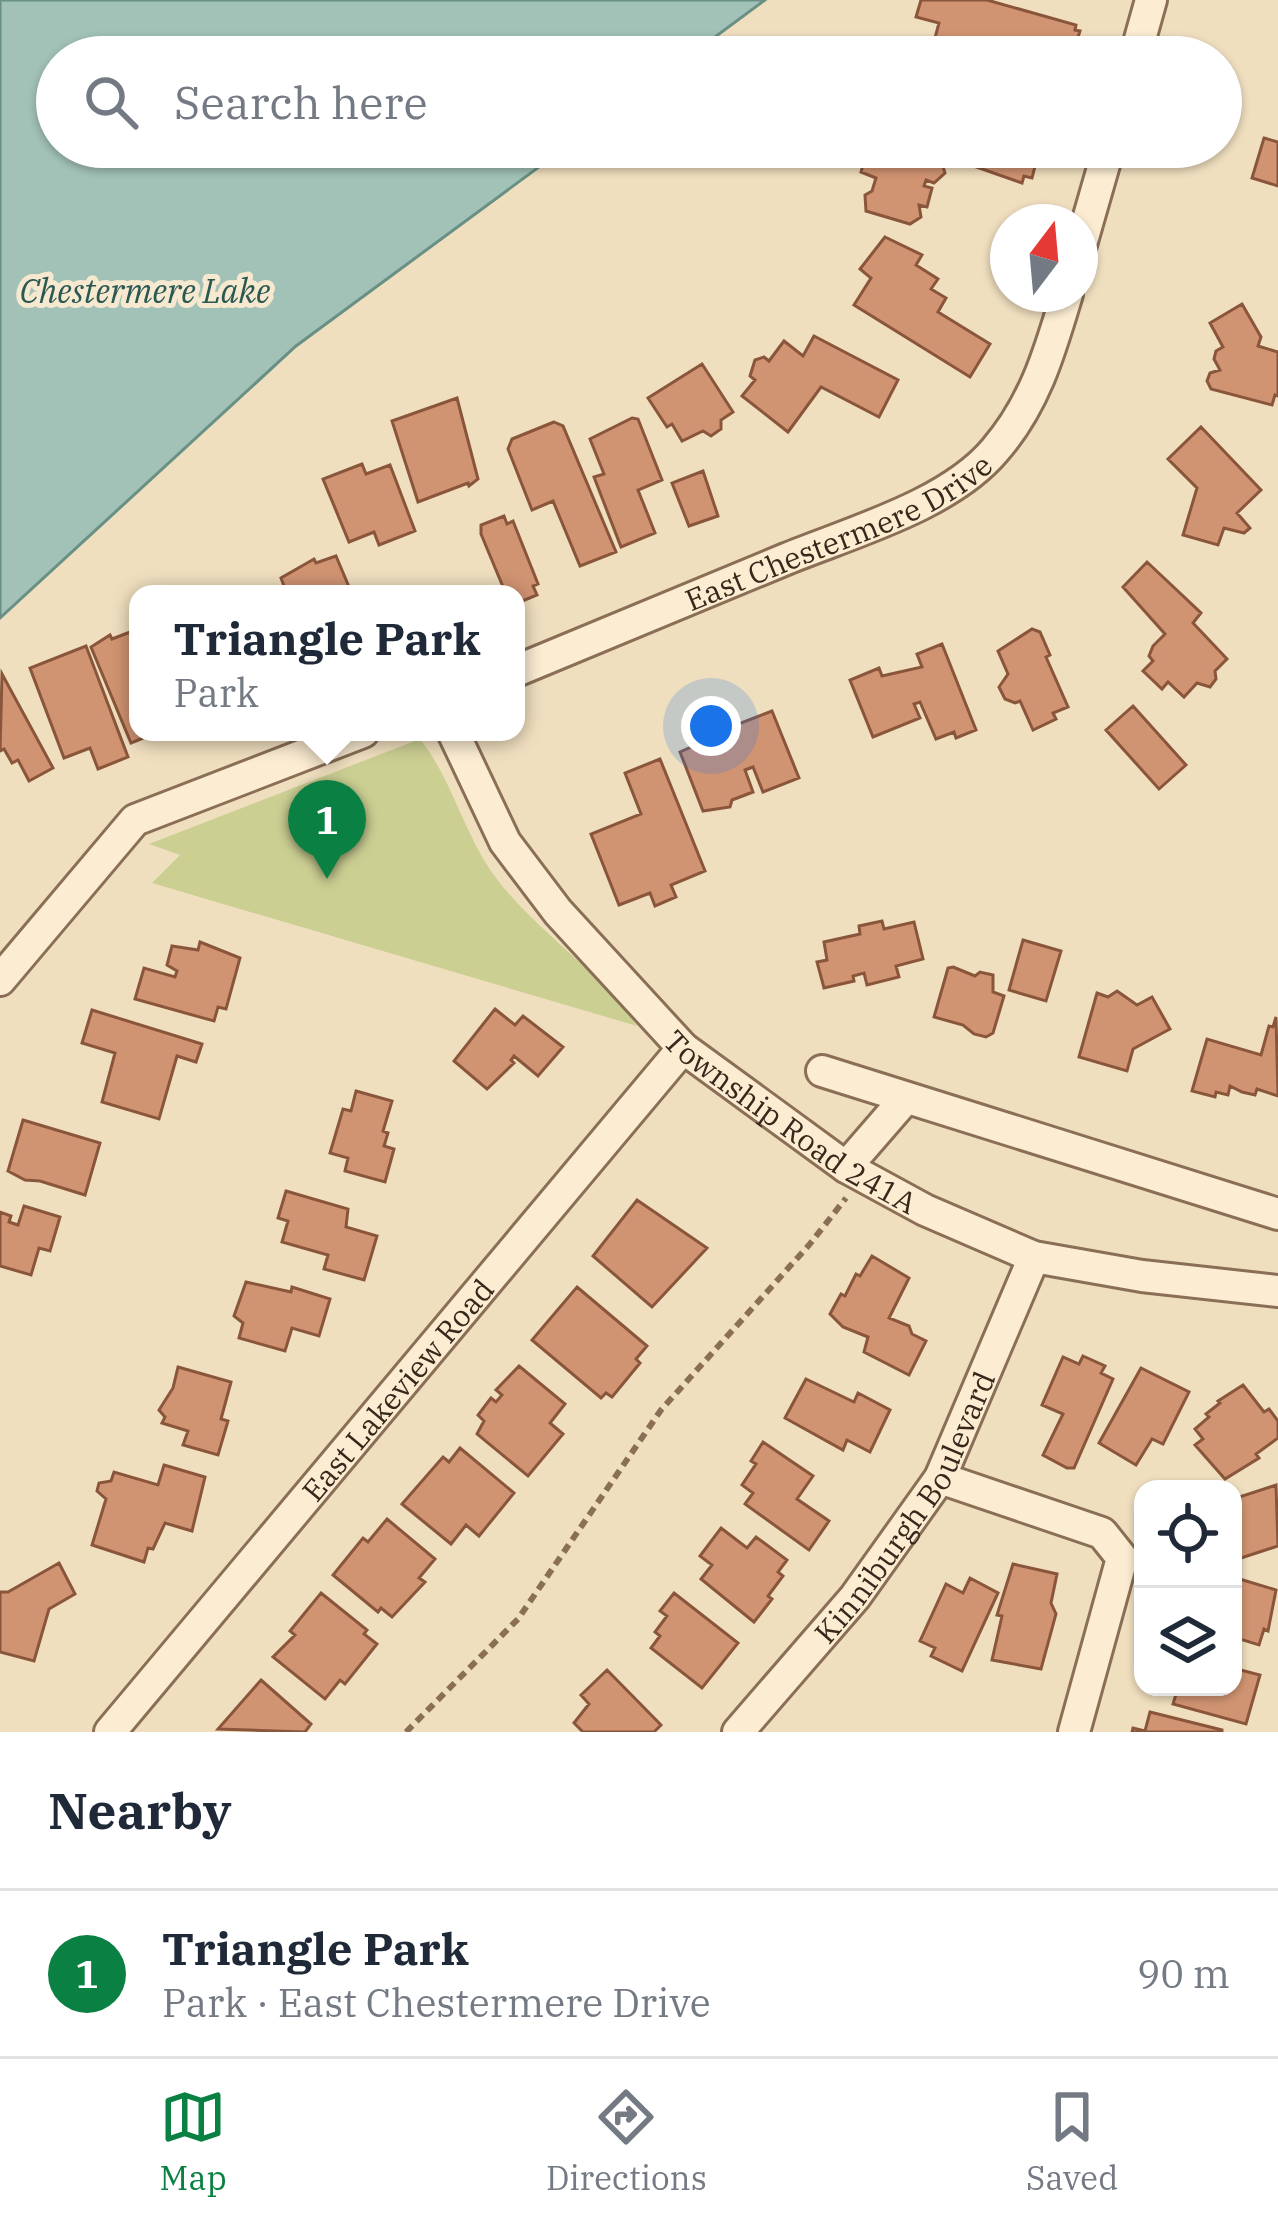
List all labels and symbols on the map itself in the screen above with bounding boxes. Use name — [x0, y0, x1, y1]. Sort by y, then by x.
north arrow — [990, 204, 1098, 312]
water label: Chestermere Lake — [19, 269, 271, 312]
street label: East Chestermere Drive — [679, 445, 1000, 619]
your location — [681, 696, 741, 756]
pin: 1 — [288, 780, 366, 879]
street label: Township Road 241A — [656, 1021, 925, 1222]
street label: East Lakeview Road — [293, 1270, 501, 1509]
street label: Kinniburgh Boulevard — [805, 1365, 1003, 1651]

